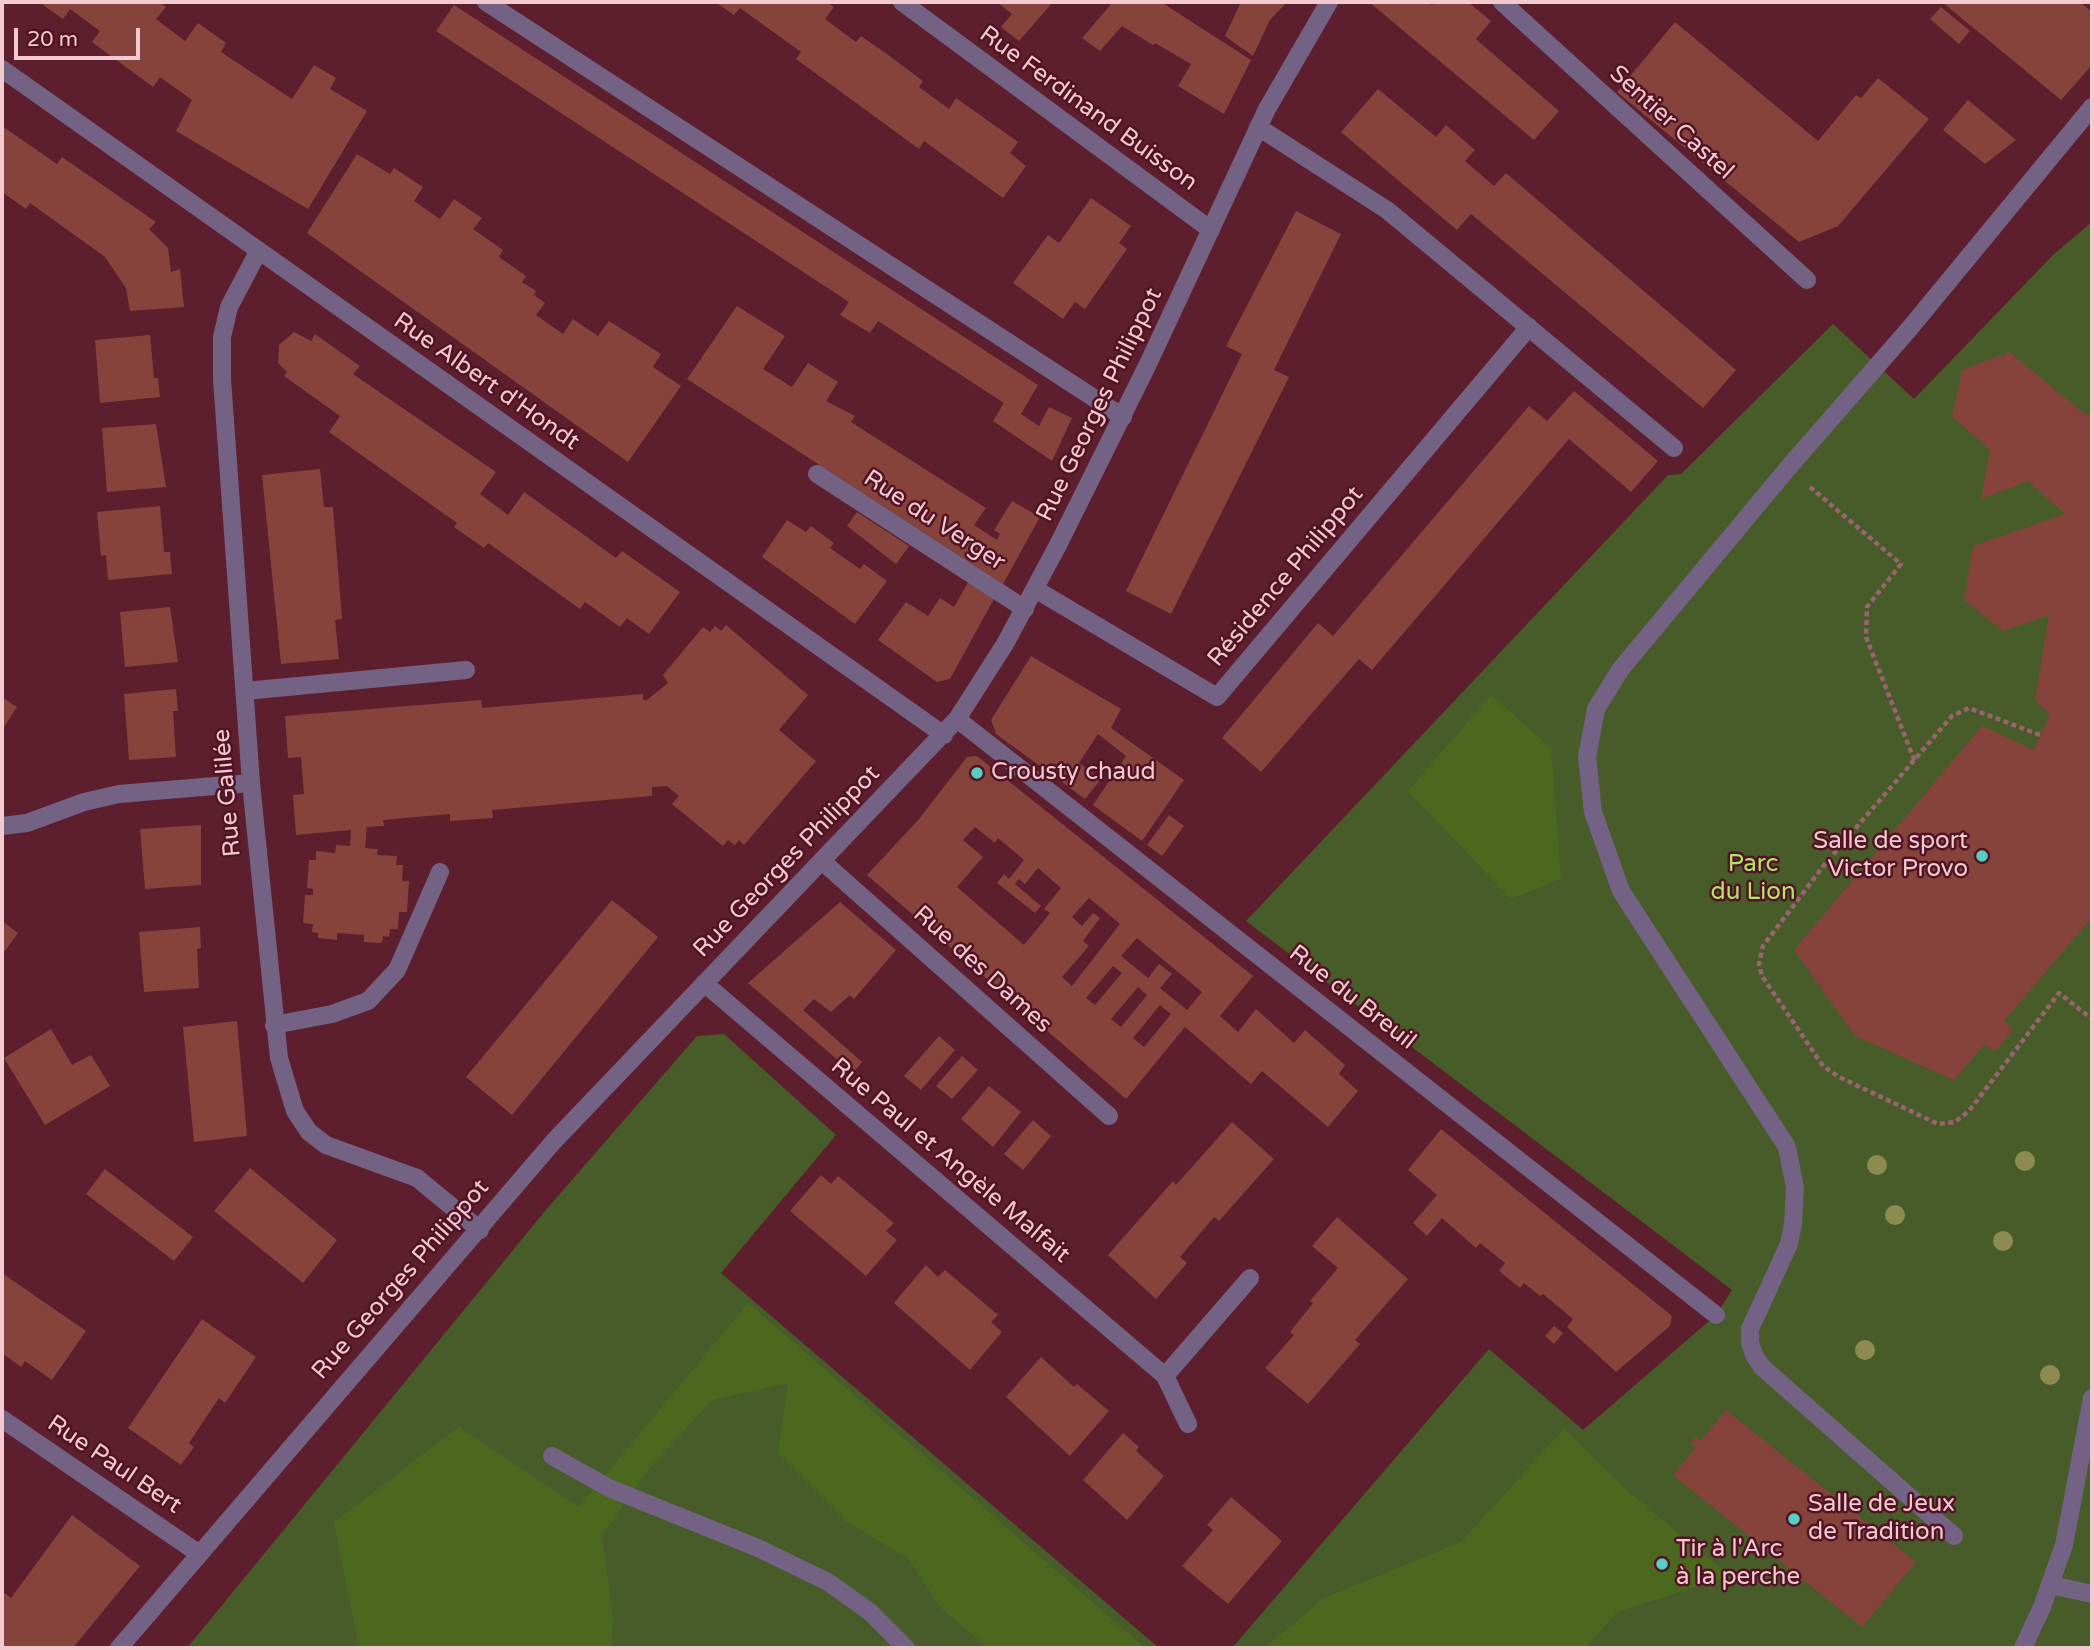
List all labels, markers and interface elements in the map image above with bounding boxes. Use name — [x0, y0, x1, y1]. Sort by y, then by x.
scale bar — [18, 14, 144, 58]
street label: Rue Ferdinand Buisson — [974, 20, 1202, 198]
text: 20 m — [27, 27, 78, 52]
street label: Sentier Castel — [1603, 60, 1739, 186]
street label: Rue Georges Philippot — [1031, 284, 1169, 526]
street label: Rue Albert d'Hondt — [387, 307, 585, 457]
street label: Rue du Verger — [858, 464, 1010, 578]
street label: Résidence Philippot — [1202, 481, 1370, 673]
street label: Rue Galilée — [208, 728, 248, 858]
place label: Crousty chaud — [991, 759, 1156, 787]
street label: Rue Georges Philippot — [688, 760, 886, 964]
marker: Crousty chaud — [969, 765, 985, 781]
place label: Salle de sport Victor Provo — [1813, 828, 1968, 884]
marker: Salle de sport Victor Provo — [1974, 848, 1990, 864]
park label: Parc du Lion — [1710, 851, 1796, 907]
street label: Rue des Dames — [907, 900, 1057, 1040]
street label: Rue du Breuil — [1283, 940, 1421, 1056]
street label: Rue Paul et Angèle Malfait — [825, 1053, 1075, 1269]
street label: Rue Georges Philippot — [306, 1174, 496, 1386]
street label: Rue Paul Bert — [41, 1410, 187, 1520]
place label: Salle de Jeux de Tradition — [1808, 1491, 1955, 1547]
marker: Salle de Jeux de Tradition — [1786, 1511, 1802, 1527]
place label: Tir à l'Arc à la perche — [1676, 1536, 1800, 1592]
marker: Tir à l'Arc à la perche — [1654, 1556, 1670, 1572]

